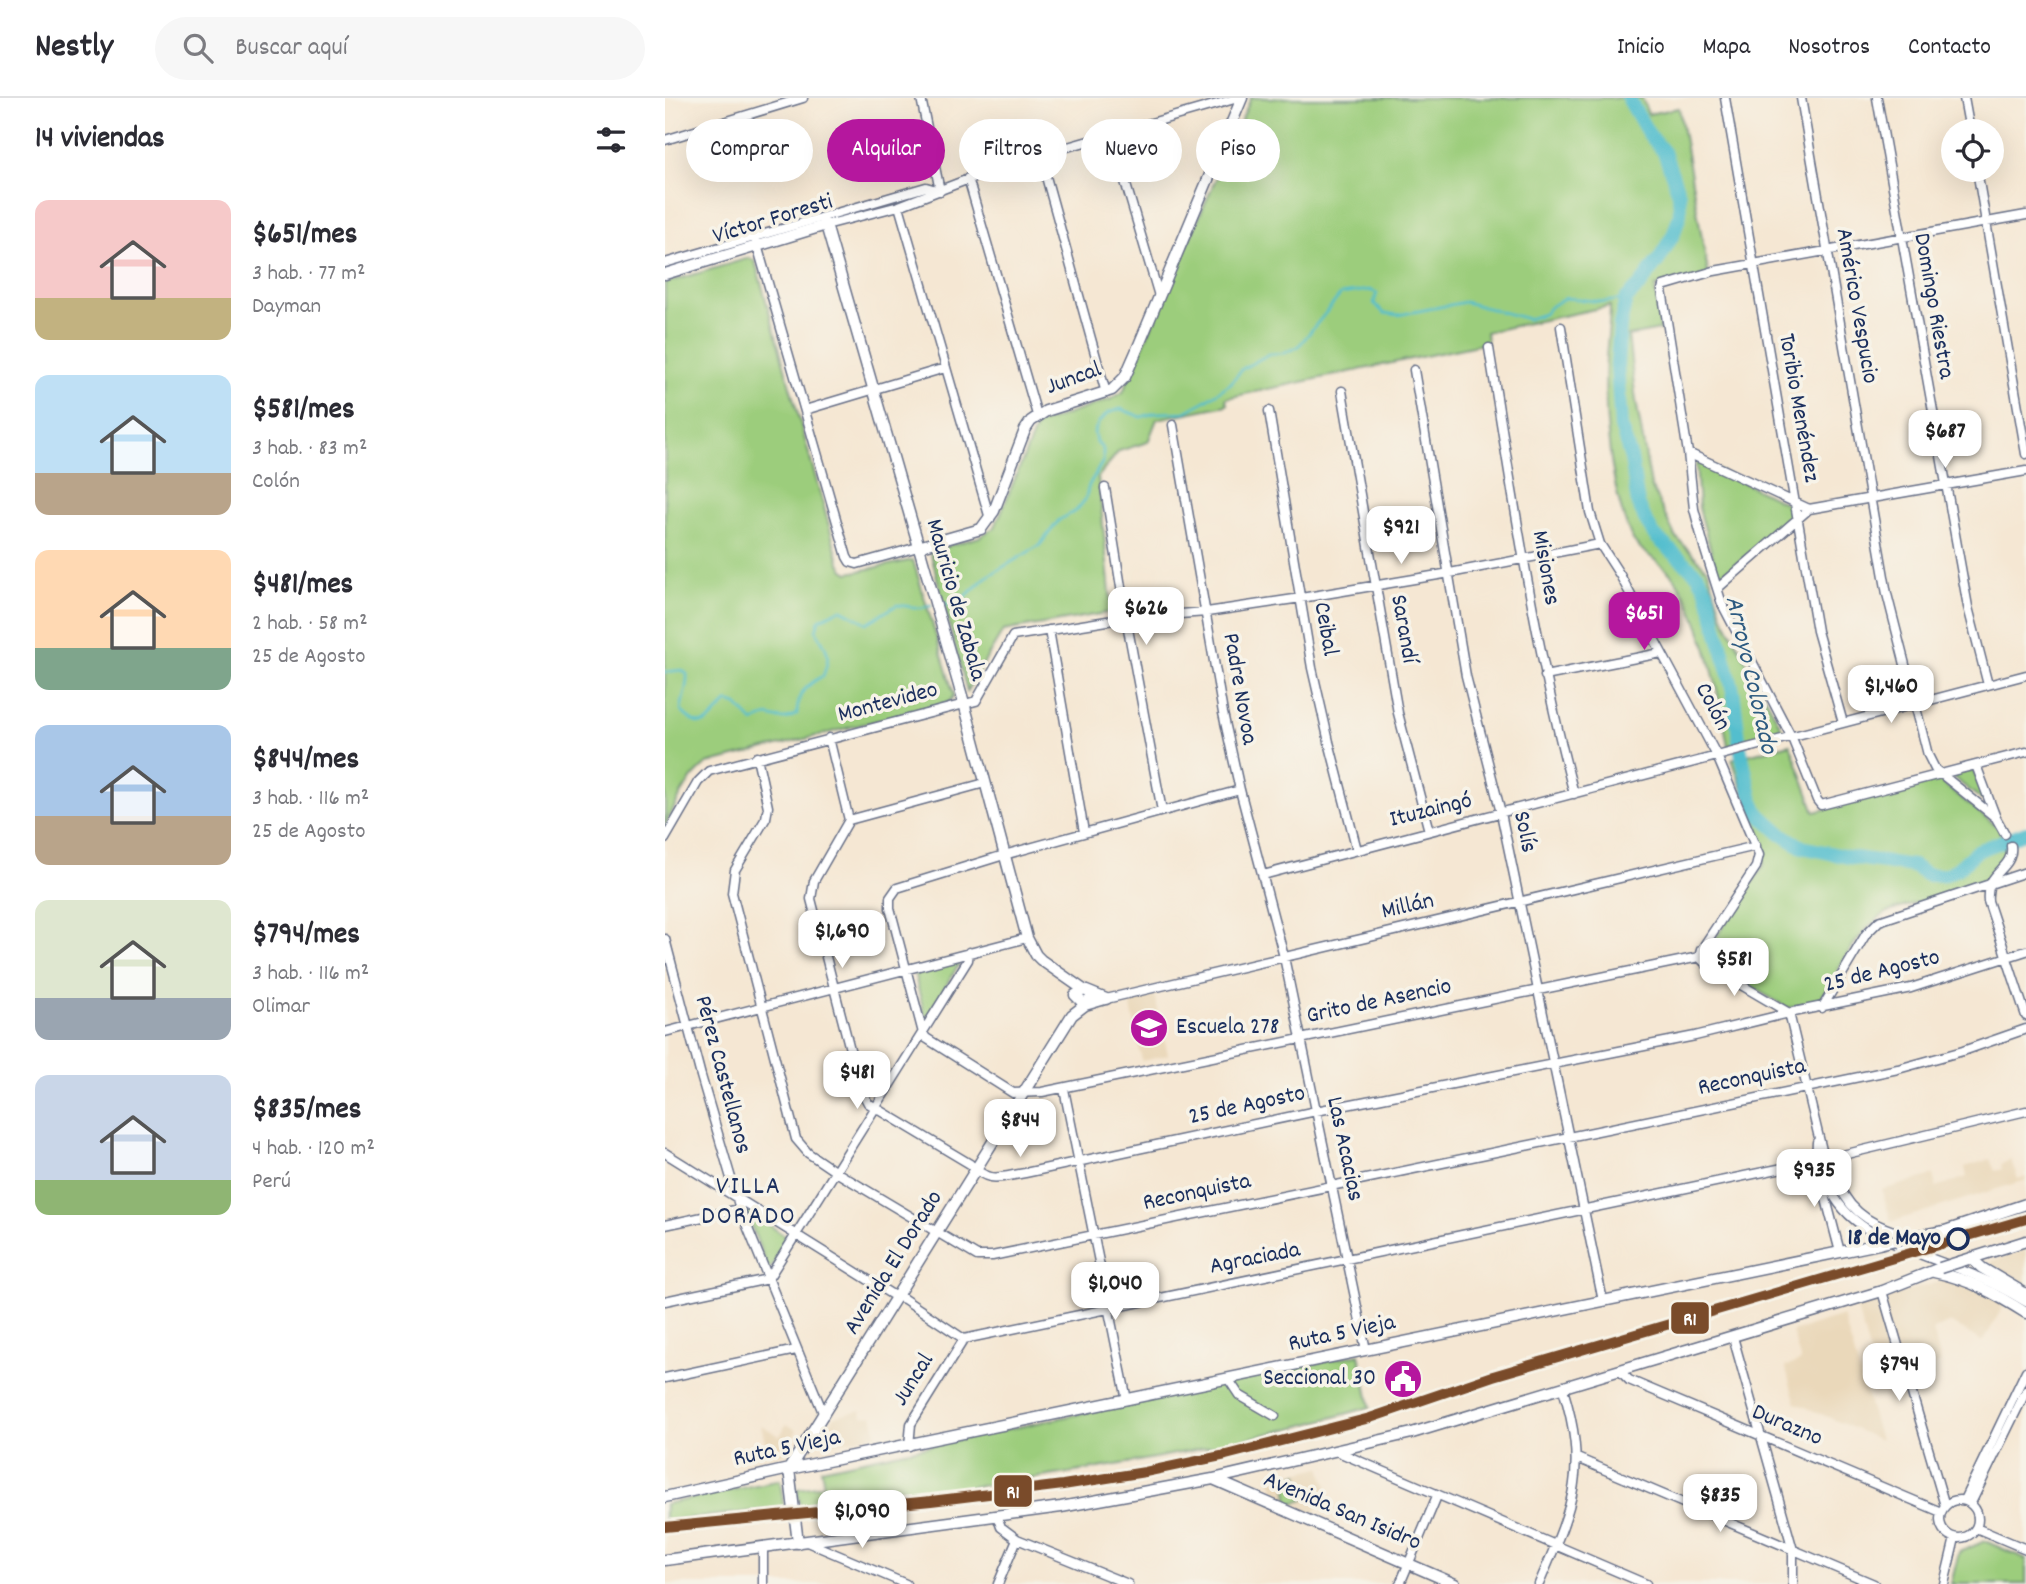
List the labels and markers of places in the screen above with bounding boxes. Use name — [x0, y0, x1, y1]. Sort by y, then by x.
pin: $687 — [1904, 410, 1986, 470]
pin: $921 — [1360, 506, 1442, 566]
pin: $626 — [1105, 588, 1187, 647]
pin: $651 — [1603, 592, 1685, 652]
pin: $1,460 — [1834, 666, 1948, 725]
pin: $1,690 — [785, 910, 899, 970]
pin: $581 — [1693, 939, 1775, 998]
school or university icon: Escuela 278 — [1128, 1007, 1170, 1049]
place label: Escuela 278 — [1176, 1011, 1279, 1045]
pin: $481 — [816, 1052, 898, 1111]
pin: $844 — [979, 1100, 1061, 1159]
pin: $935 — [1773, 1150, 1855, 1209]
place label: 18 de Mayo — [1848, 1222, 1941, 1256]
marker: 18 de Mayo — [1947, 1228, 1969, 1250]
pin: $1,040 — [1058, 1262, 1172, 1322]
pin: $794 — [1858, 1344, 1940, 1403]
public building icon: Seccional 30 — [1382, 1358, 1424, 1400]
place label: Seccional 30 — [1263, 1362, 1376, 1396]
pin: $835 — [1679, 1474, 1761, 1534]
pin: $1,090 — [805, 1490, 919, 1550]

